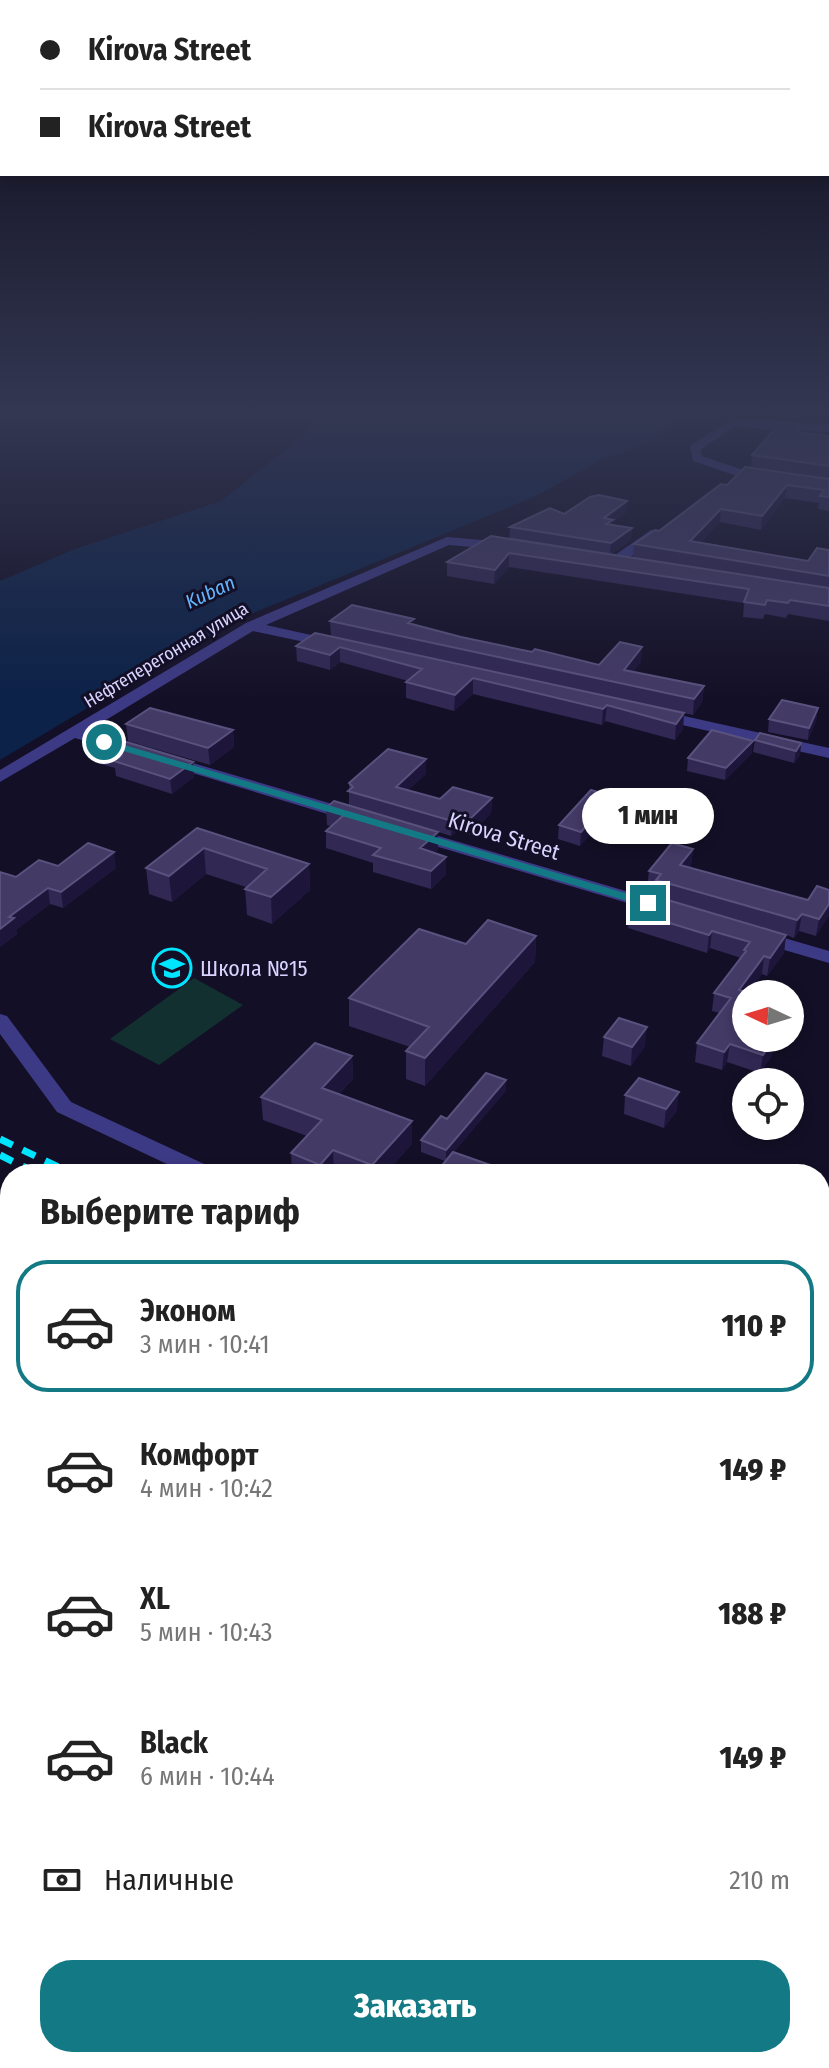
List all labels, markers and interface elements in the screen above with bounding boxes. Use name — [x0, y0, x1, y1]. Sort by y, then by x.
text: Kirova Street — [88, 32, 251, 68]
text: Kirova Street — [88, 109, 251, 145]
water label: Kuban — [181, 570, 239, 614]
street label: Нефтеперегонная улица — [80, 597, 252, 713]
route start — [86, 724, 122, 760]
callout: 1 мин — [582, 787, 714, 843]
text: 1 мин — [618, 800, 678, 831]
street label: Kirova Street — [445, 806, 564, 866]
route end — [630, 885, 666, 921]
school or university icon: Школа №15 — [151, 947, 193, 989]
place label: Школа №15 — [200, 955, 308, 982]
north arrow — [732, 980, 804, 1052]
map controls — [732, 980, 804, 1140]
button: locate — [732, 1068, 804, 1140]
text: Выберите тариф — [40, 1190, 300, 1234]
icon: car — [44, 1290, 116, 1362]
text: Эконом — [140, 1293, 236, 1329]
text: 110 ₽ — [721, 1308, 786, 1344]
text: 3 мин · 10:41 — [140, 1329, 270, 1360]
icon: car — [44, 1434, 116, 1506]
text: Комфорт — [140, 1437, 258, 1473]
text: 149 ₽ — [719, 1452, 786, 1488]
text: 4 мин · 10:42 — [140, 1473, 273, 1504]
icon: car — [44, 1578, 116, 1650]
text: XL — [140, 1581, 170, 1617]
text: 188 ₽ — [718, 1596, 786, 1632]
text: 5 мин · 10:43 — [140, 1617, 272, 1648]
icon: car — [44, 1722, 116, 1794]
text: Black — [140, 1725, 208, 1761]
text: 149 ₽ — [719, 1740, 786, 1776]
text: 6 мин · 10:44 — [140, 1761, 275, 1792]
icon: cash — [40, 1858, 84, 1902]
text: Наличные — [104, 1862, 234, 1898]
text: 210 m — [729, 1865, 790, 1896]
button: Заказать — [40, 1960, 790, 2052]

